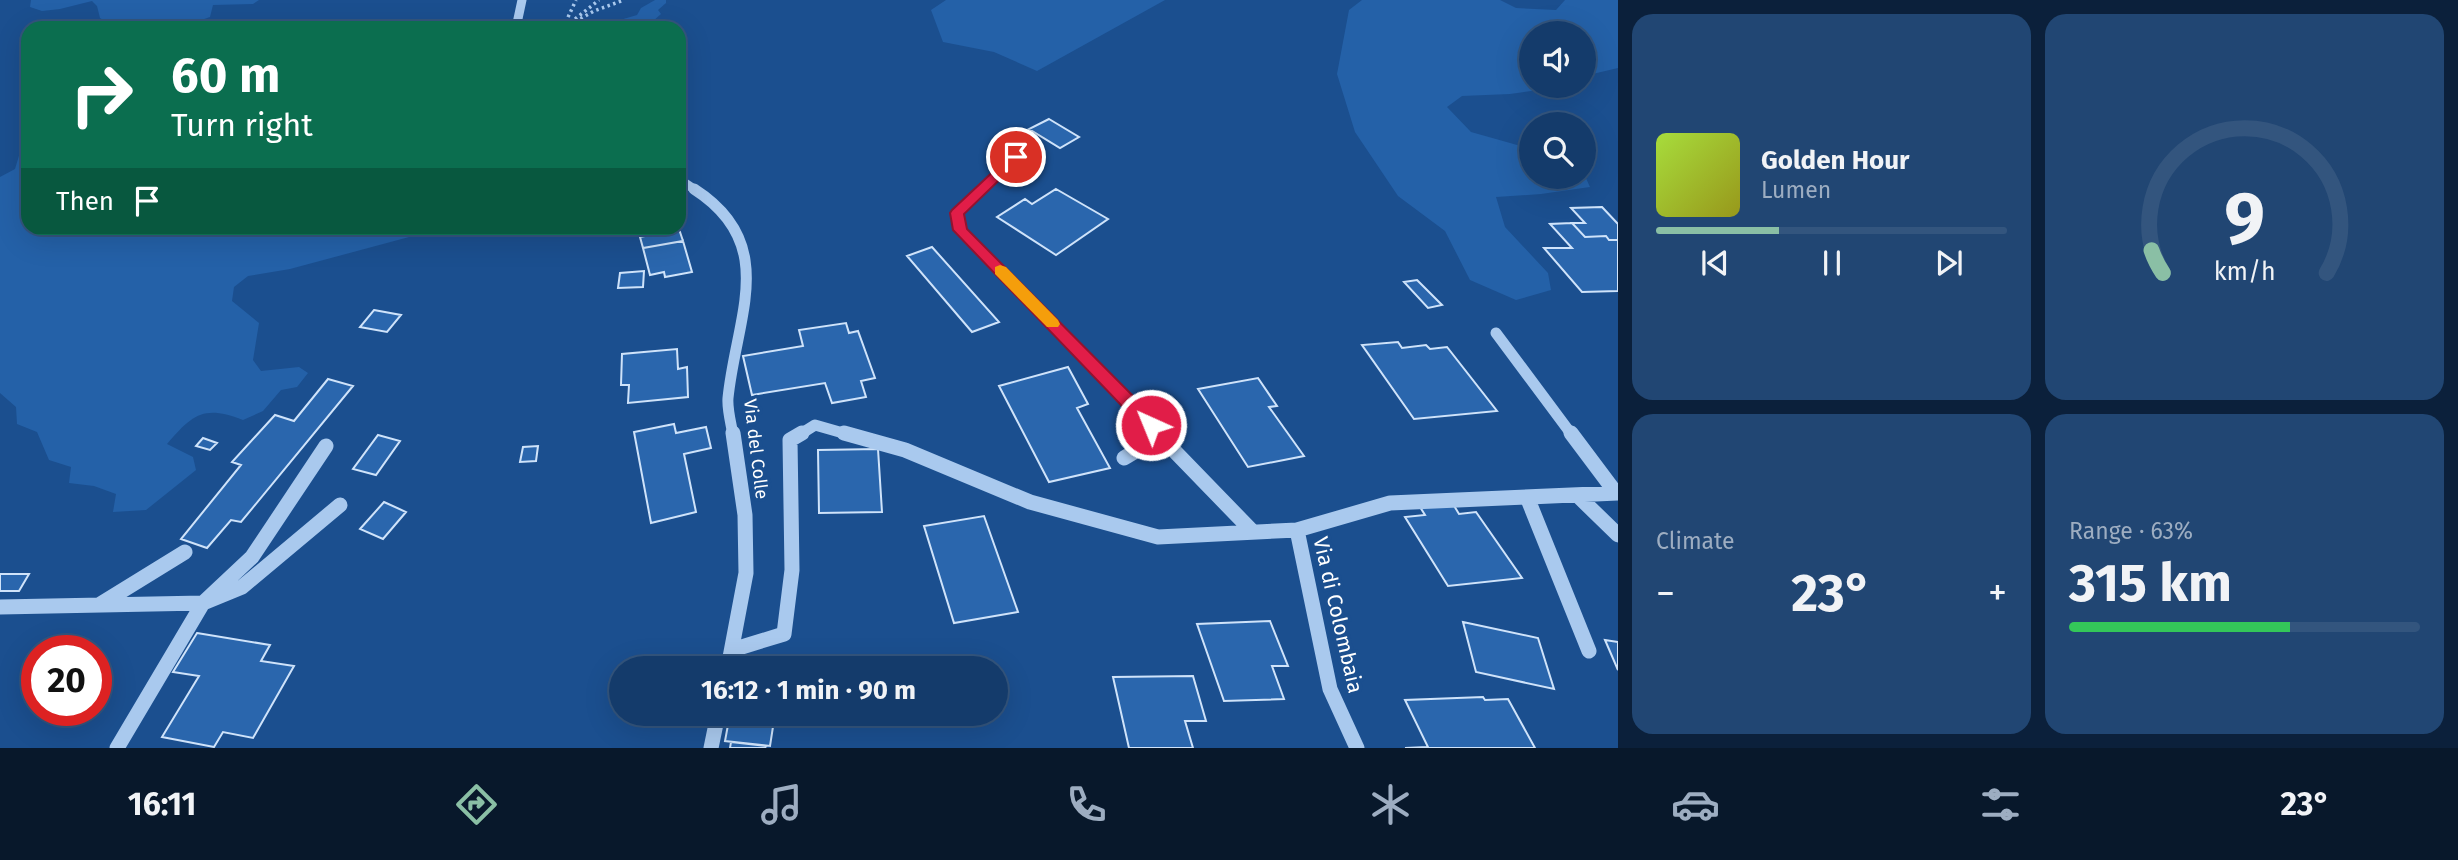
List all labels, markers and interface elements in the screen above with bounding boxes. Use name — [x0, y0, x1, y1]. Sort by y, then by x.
map controls — [1519, 21, 1596, 189]
button: sound — [1519, 21, 1596, 98]
text: 60 m — [171, 46, 280, 105]
icon: right — [56, 49, 147, 140]
text: Turn right — [171, 106, 313, 144]
button: search — [1519, 112, 1596, 189]
pin — [986, 127, 1046, 187]
icon: arrive — [997, 138, 1035, 176]
text: Golden Hour — [1761, 145, 1909, 176]
text: Lumen — [1761, 176, 1831, 204]
text: 9 — [2224, 176, 2265, 263]
icon: arrive — [128, 182, 166, 220]
text: Then — [56, 186, 114, 217]
icon: previous — [1696, 244, 1734, 282]
icon: pause — [1813, 244, 1851, 282]
icon: next — [1930, 244, 1968, 282]
text: km/h — [2214, 257, 2275, 287]
position arrow — [1114, 388, 1188, 462]
street label: Via del Colle — [739, 398, 773, 500]
text: Range · 63% — [2069, 517, 2193, 545]
text: Climate — [1656, 527, 1735, 555]
street label: Via di Colombaia — [1307, 534, 1369, 696]
text: 315 km — [2069, 552, 2232, 615]
text: 23° — [1791, 562, 1872, 625]
text: − — [1656, 570, 1675, 616]
text: + — [1988, 570, 2007, 616]
speed limit sign: 20 — [21, 635, 112, 726]
text: 16:12 · 1 min · 90 m — [701, 675, 916, 706]
icon: directions — [452, 780, 501, 829]
icon: music — [757, 780, 806, 829]
icon: phone — [1062, 780, 1111, 829]
icon: climate — [1366, 780, 1415, 829]
icon: car — [1671, 780, 1720, 829]
icon: filters — [1976, 780, 2025, 829]
text: 16:11 — [128, 785, 196, 823]
text: 23° — [2280, 785, 2330, 823]

